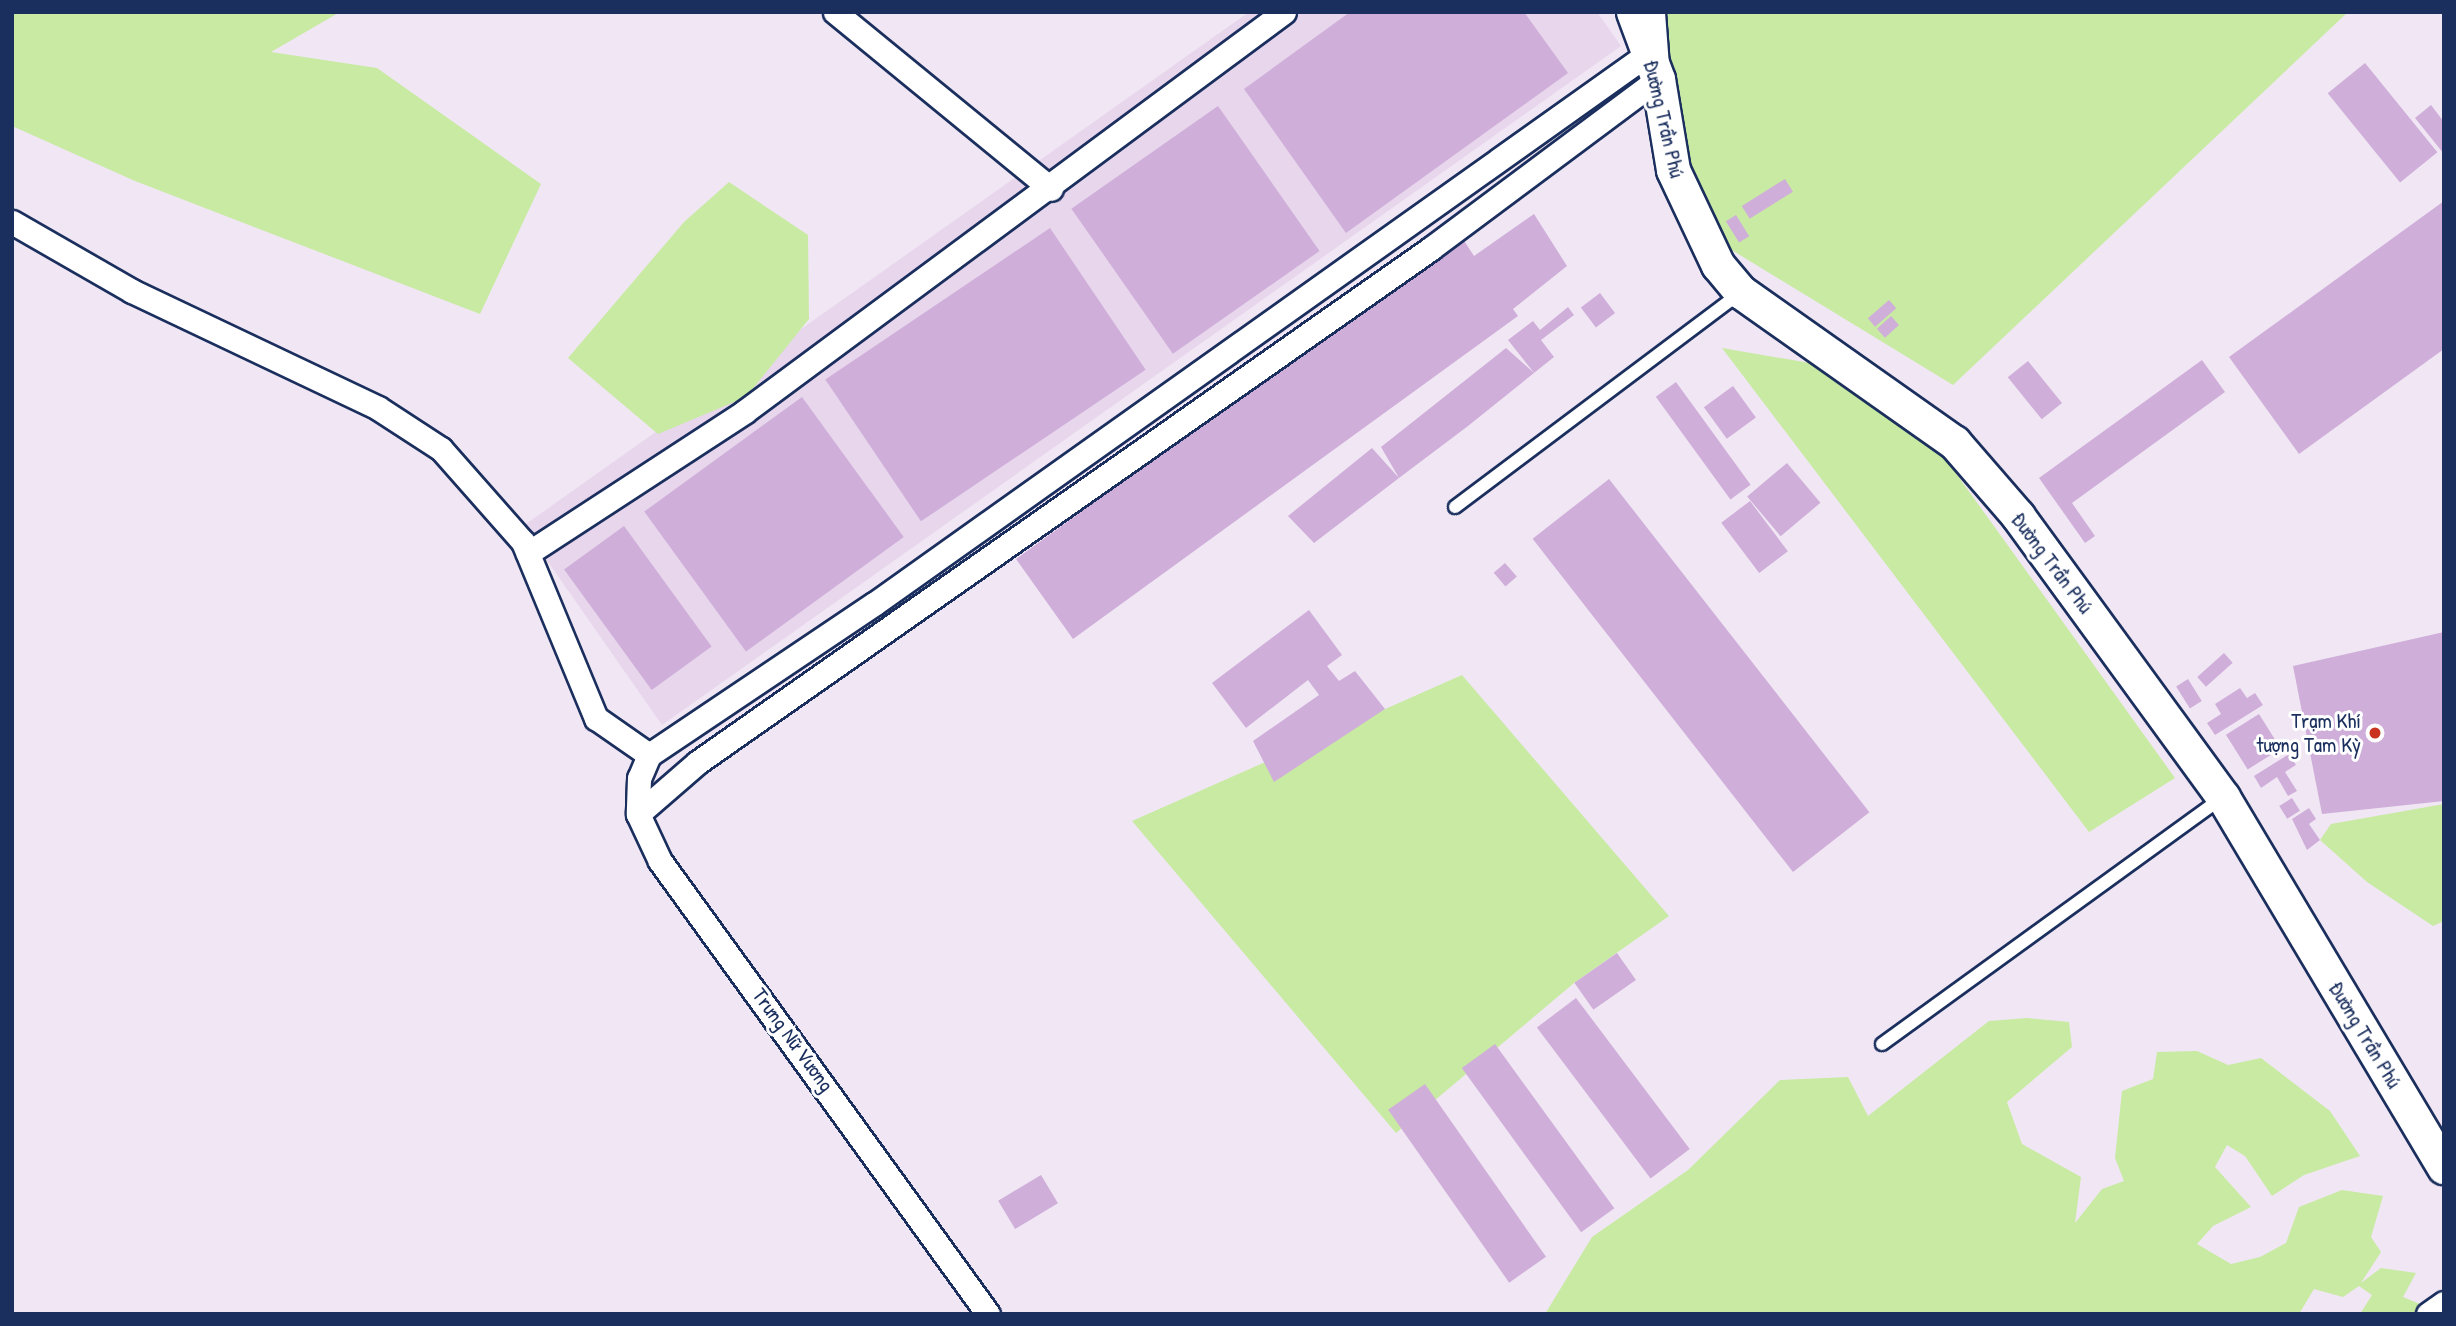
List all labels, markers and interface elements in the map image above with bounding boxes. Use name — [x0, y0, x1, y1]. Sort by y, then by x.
street label: Đường Trần Phú — [1638, 58, 1690, 180]
street label: Đường Trần Phú — [2006, 508, 2098, 618]
place label: Trạm Khí tượng Tam Kỳ — [2256, 708, 2361, 758]
marker: Trạm Khí tượng Tam Kỳ — [2367, 725, 2383, 741]
street label: Đường Trần Phú — [2323, 977, 2407, 1093]
street label: Trưng Nữ Vương — [747, 983, 839, 1097]

